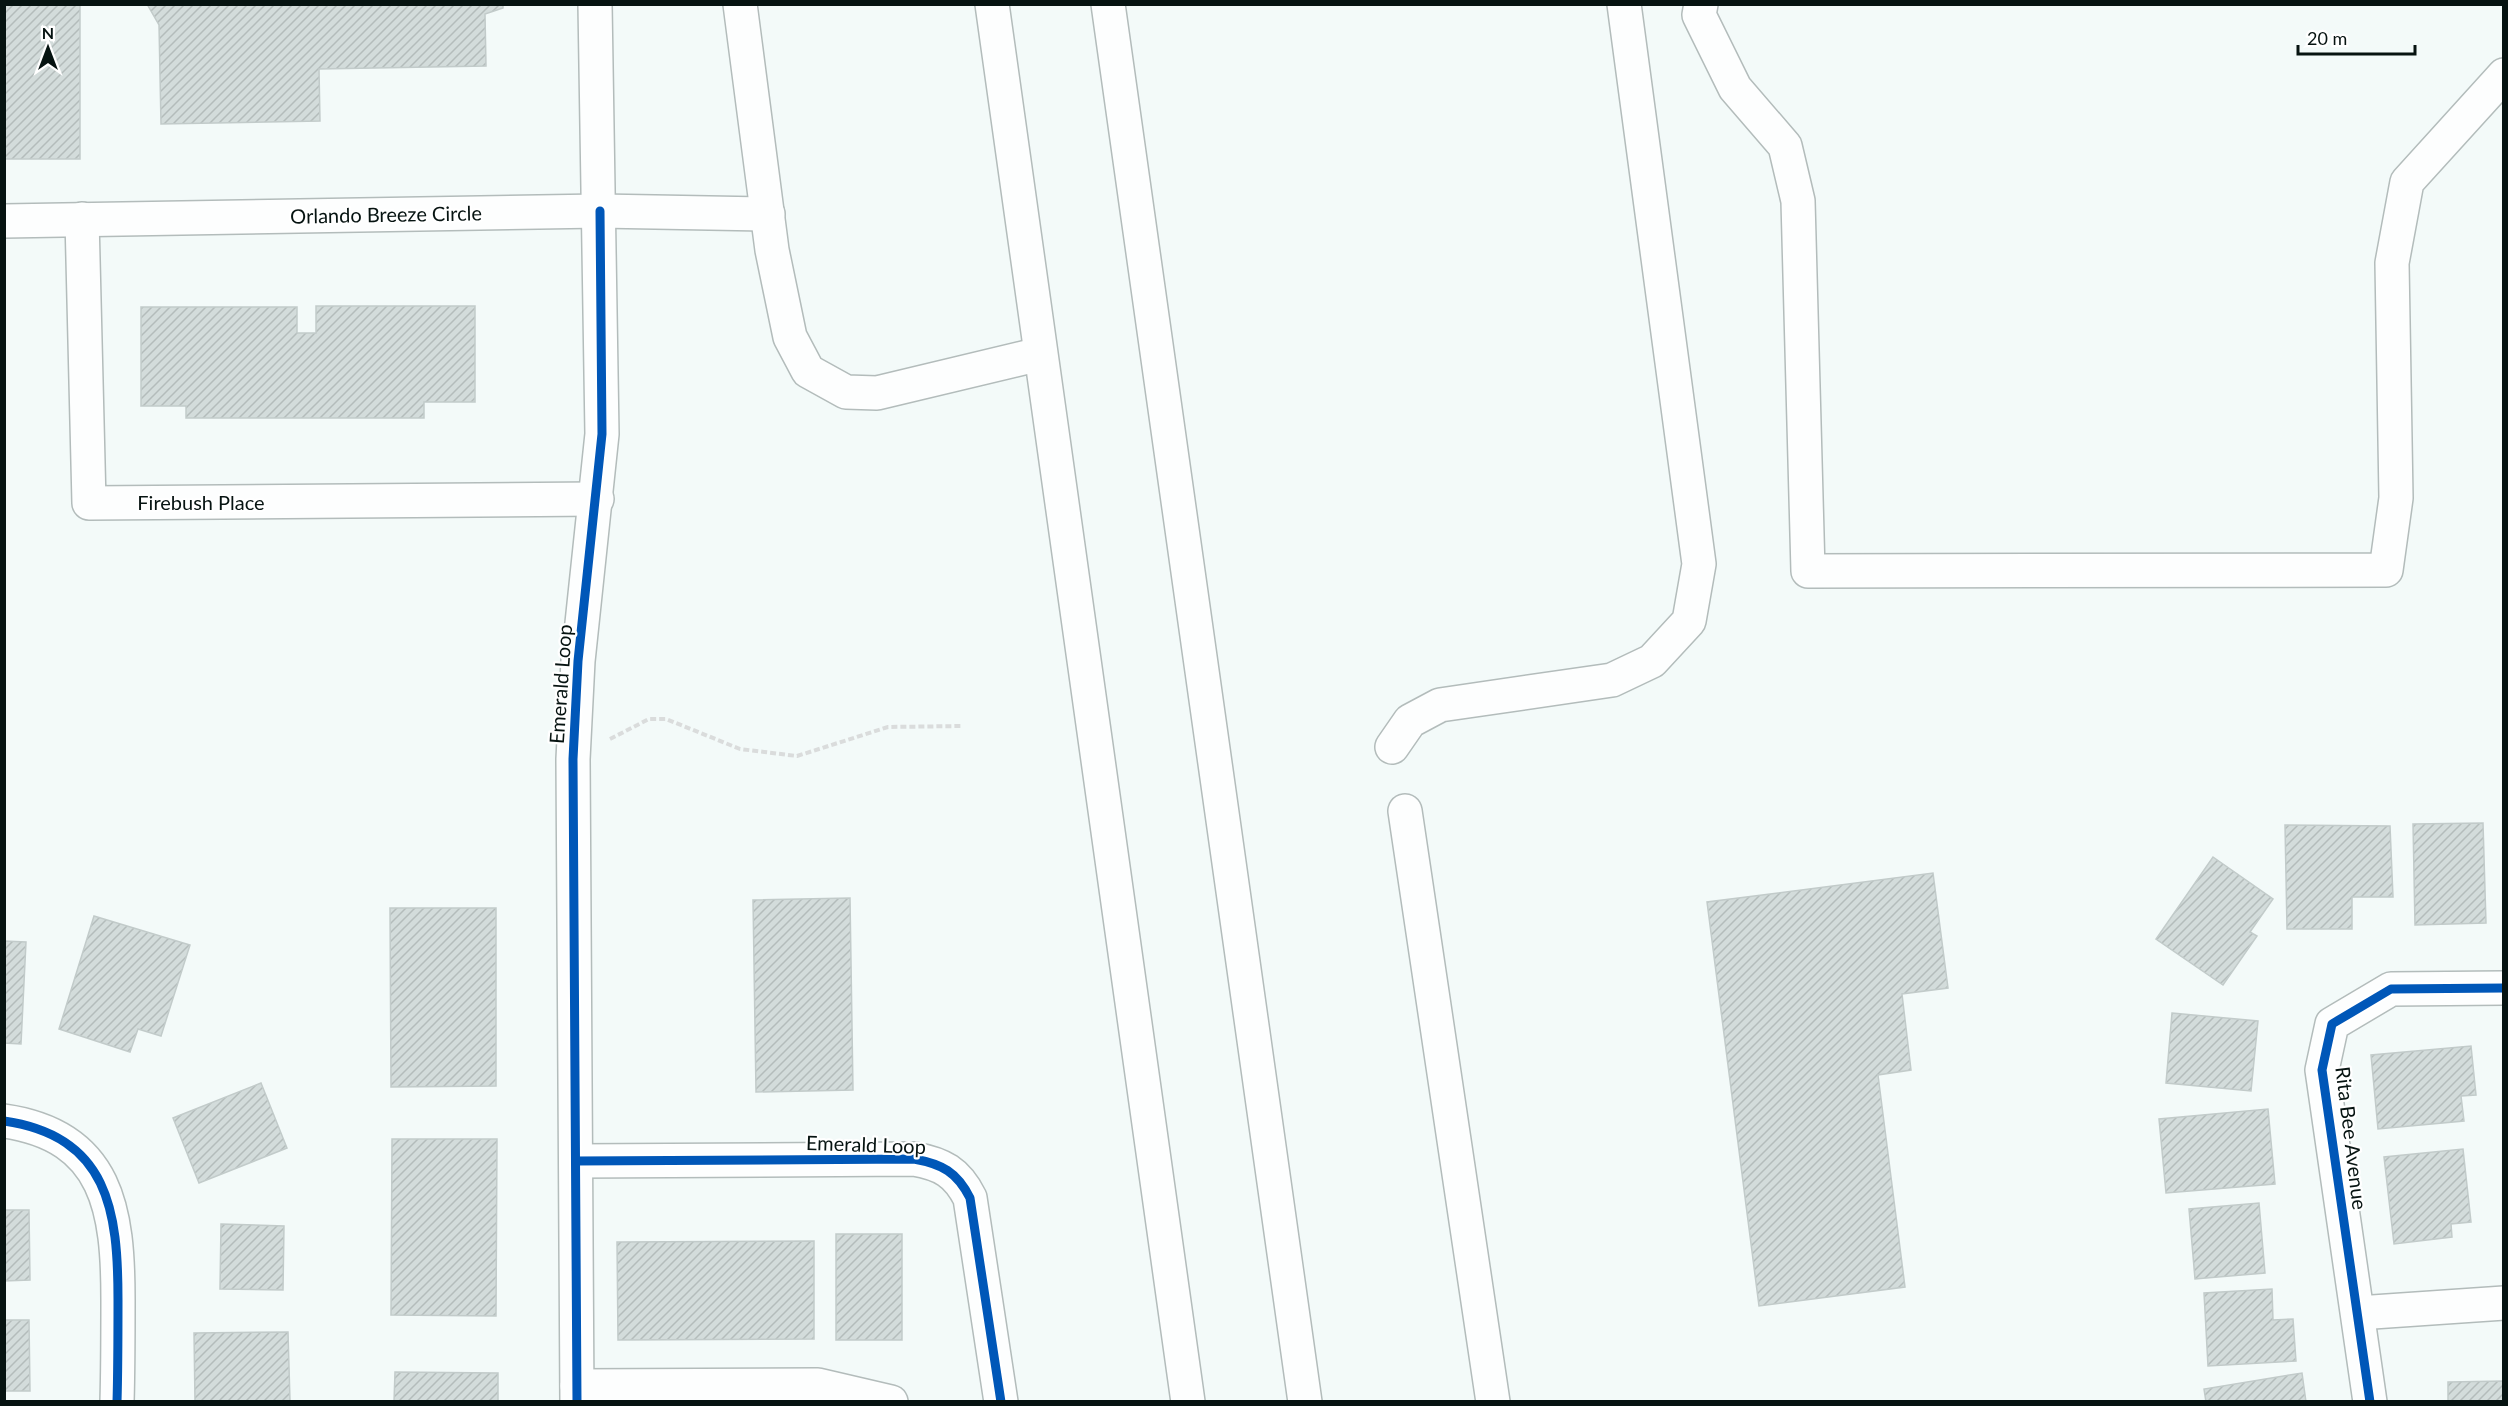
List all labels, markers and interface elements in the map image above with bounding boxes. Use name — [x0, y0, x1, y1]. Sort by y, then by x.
north arrow — [18, 18, 78, 78]
scale bar — [2298, 18, 2415, 56]
text: N — [42, 23, 54, 42]
text: 20 m — [2307, 27, 2347, 49]
street label: Orlando Breeze Circle — [290, 200, 482, 228]
street label: Firebush Place — [137, 490, 265, 514]
street label: Emerald Loop — [544, 623, 576, 745]
street label: Rita Bee Avenue — [2331, 1065, 2373, 1211]
street label: Emerald Loop — [806, 1130, 926, 1158]

